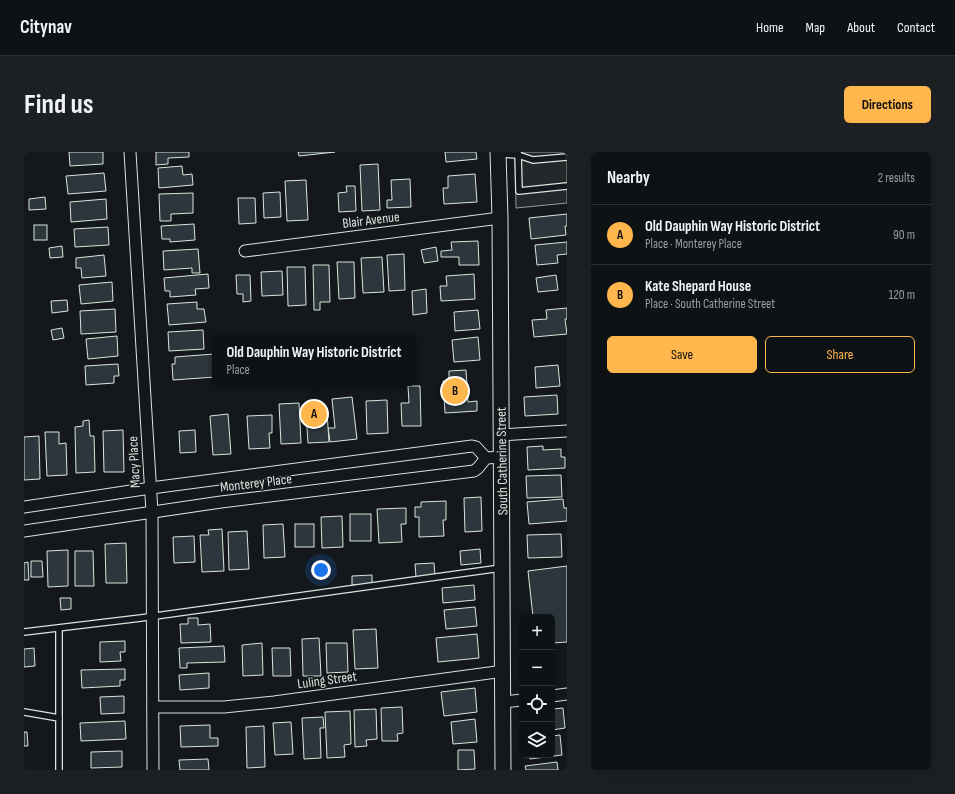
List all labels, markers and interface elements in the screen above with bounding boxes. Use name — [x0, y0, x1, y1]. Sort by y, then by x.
text: Citynav — [20, 16, 72, 39]
text: Home — [756, 19, 784, 36]
text: Map — [806, 19, 825, 36]
text: About — [847, 19, 875, 36]
text: Contact — [897, 19, 935, 36]
button: Directions — [844, 86, 931, 123]
text: Find us — [24, 88, 93, 121]
text: Nearby — [607, 168, 650, 188]
text: 2 results — [878, 170, 915, 186]
street label: Blair Avenue — [342, 208, 400, 232]
text: Old Dauphin Way Historic District — [645, 217, 820, 236]
text: A — [617, 227, 623, 243]
text: 90 m — [893, 227, 915, 243]
text: Place · Monterey Place — [645, 236, 742, 252]
text: Kate Shepard House — [645, 277, 751, 296]
text: B — [617, 287, 623, 303]
text: 120 m — [889, 287, 915, 303]
text: Place · South Catherine Street — [645, 296, 775, 312]
popup — [212, 334, 416, 386]
button: Save — [607, 336, 757, 373]
button: Share — [765, 336, 915, 373]
text: Old Dauphin Way Historic District — [227, 343, 401, 362]
text: Place — [227, 362, 250, 378]
pin: B — [442, 376, 468, 406]
pin: A — [301, 399, 327, 429]
street label: South Catherine Street — [493, 407, 511, 515]
street label: Macy Place — [124, 436, 144, 488]
street label: Monterey Place — [219, 470, 293, 496]
your location — [311, 560, 331, 580]
map controls — [519, 614, 555, 758]
button: + — [519, 614, 555, 650]
button: − — [519, 650, 555, 686]
street label: Luling Street — [296, 667, 358, 693]
button: locate — [519, 686, 555, 722]
button: layers — [519, 722, 555, 758]

